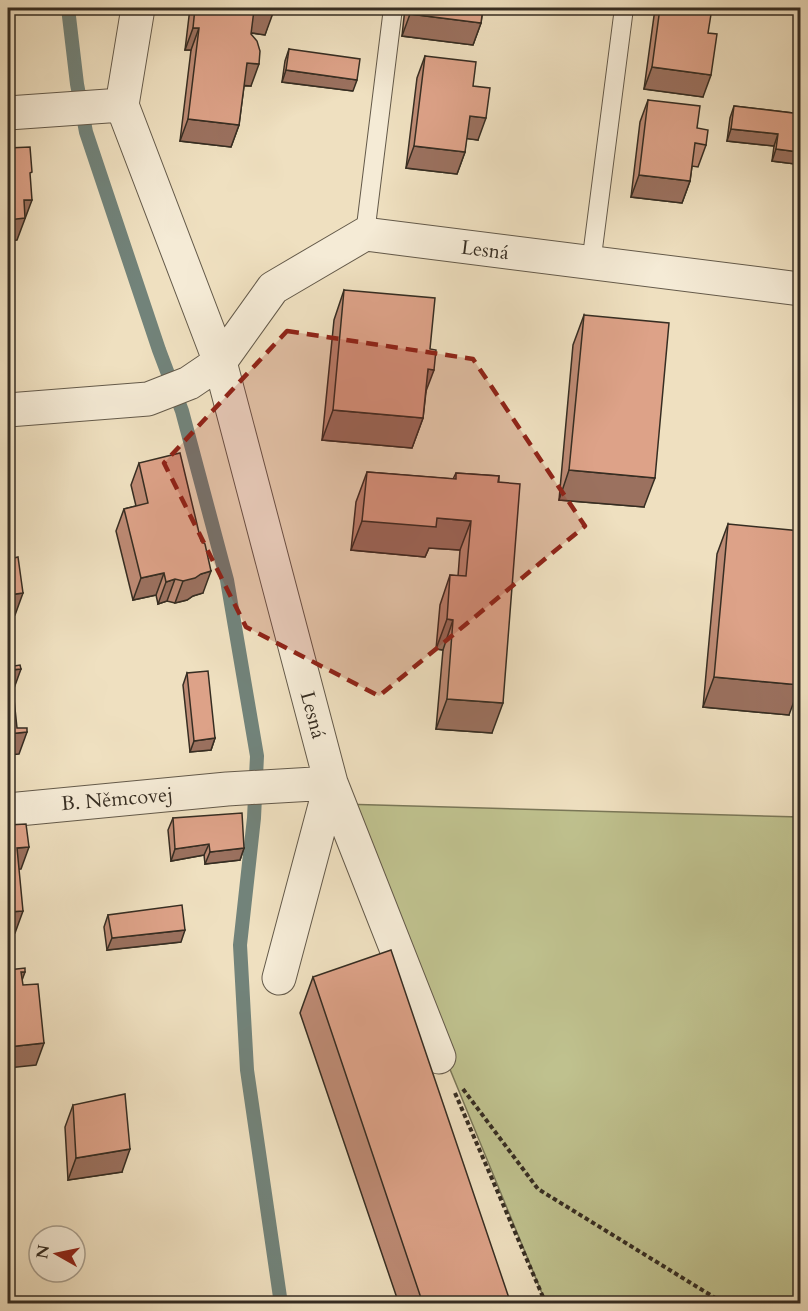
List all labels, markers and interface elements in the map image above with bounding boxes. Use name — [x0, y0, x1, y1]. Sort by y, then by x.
street label: Lesná — [460, 234, 511, 266]
street label: Lesná — [294, 688, 332, 742]
street label: B. Němcovej — [60, 781, 174, 817]
north arrow — [27, 1224, 87, 1284]
text: N — [31, 1243, 55, 1260]

